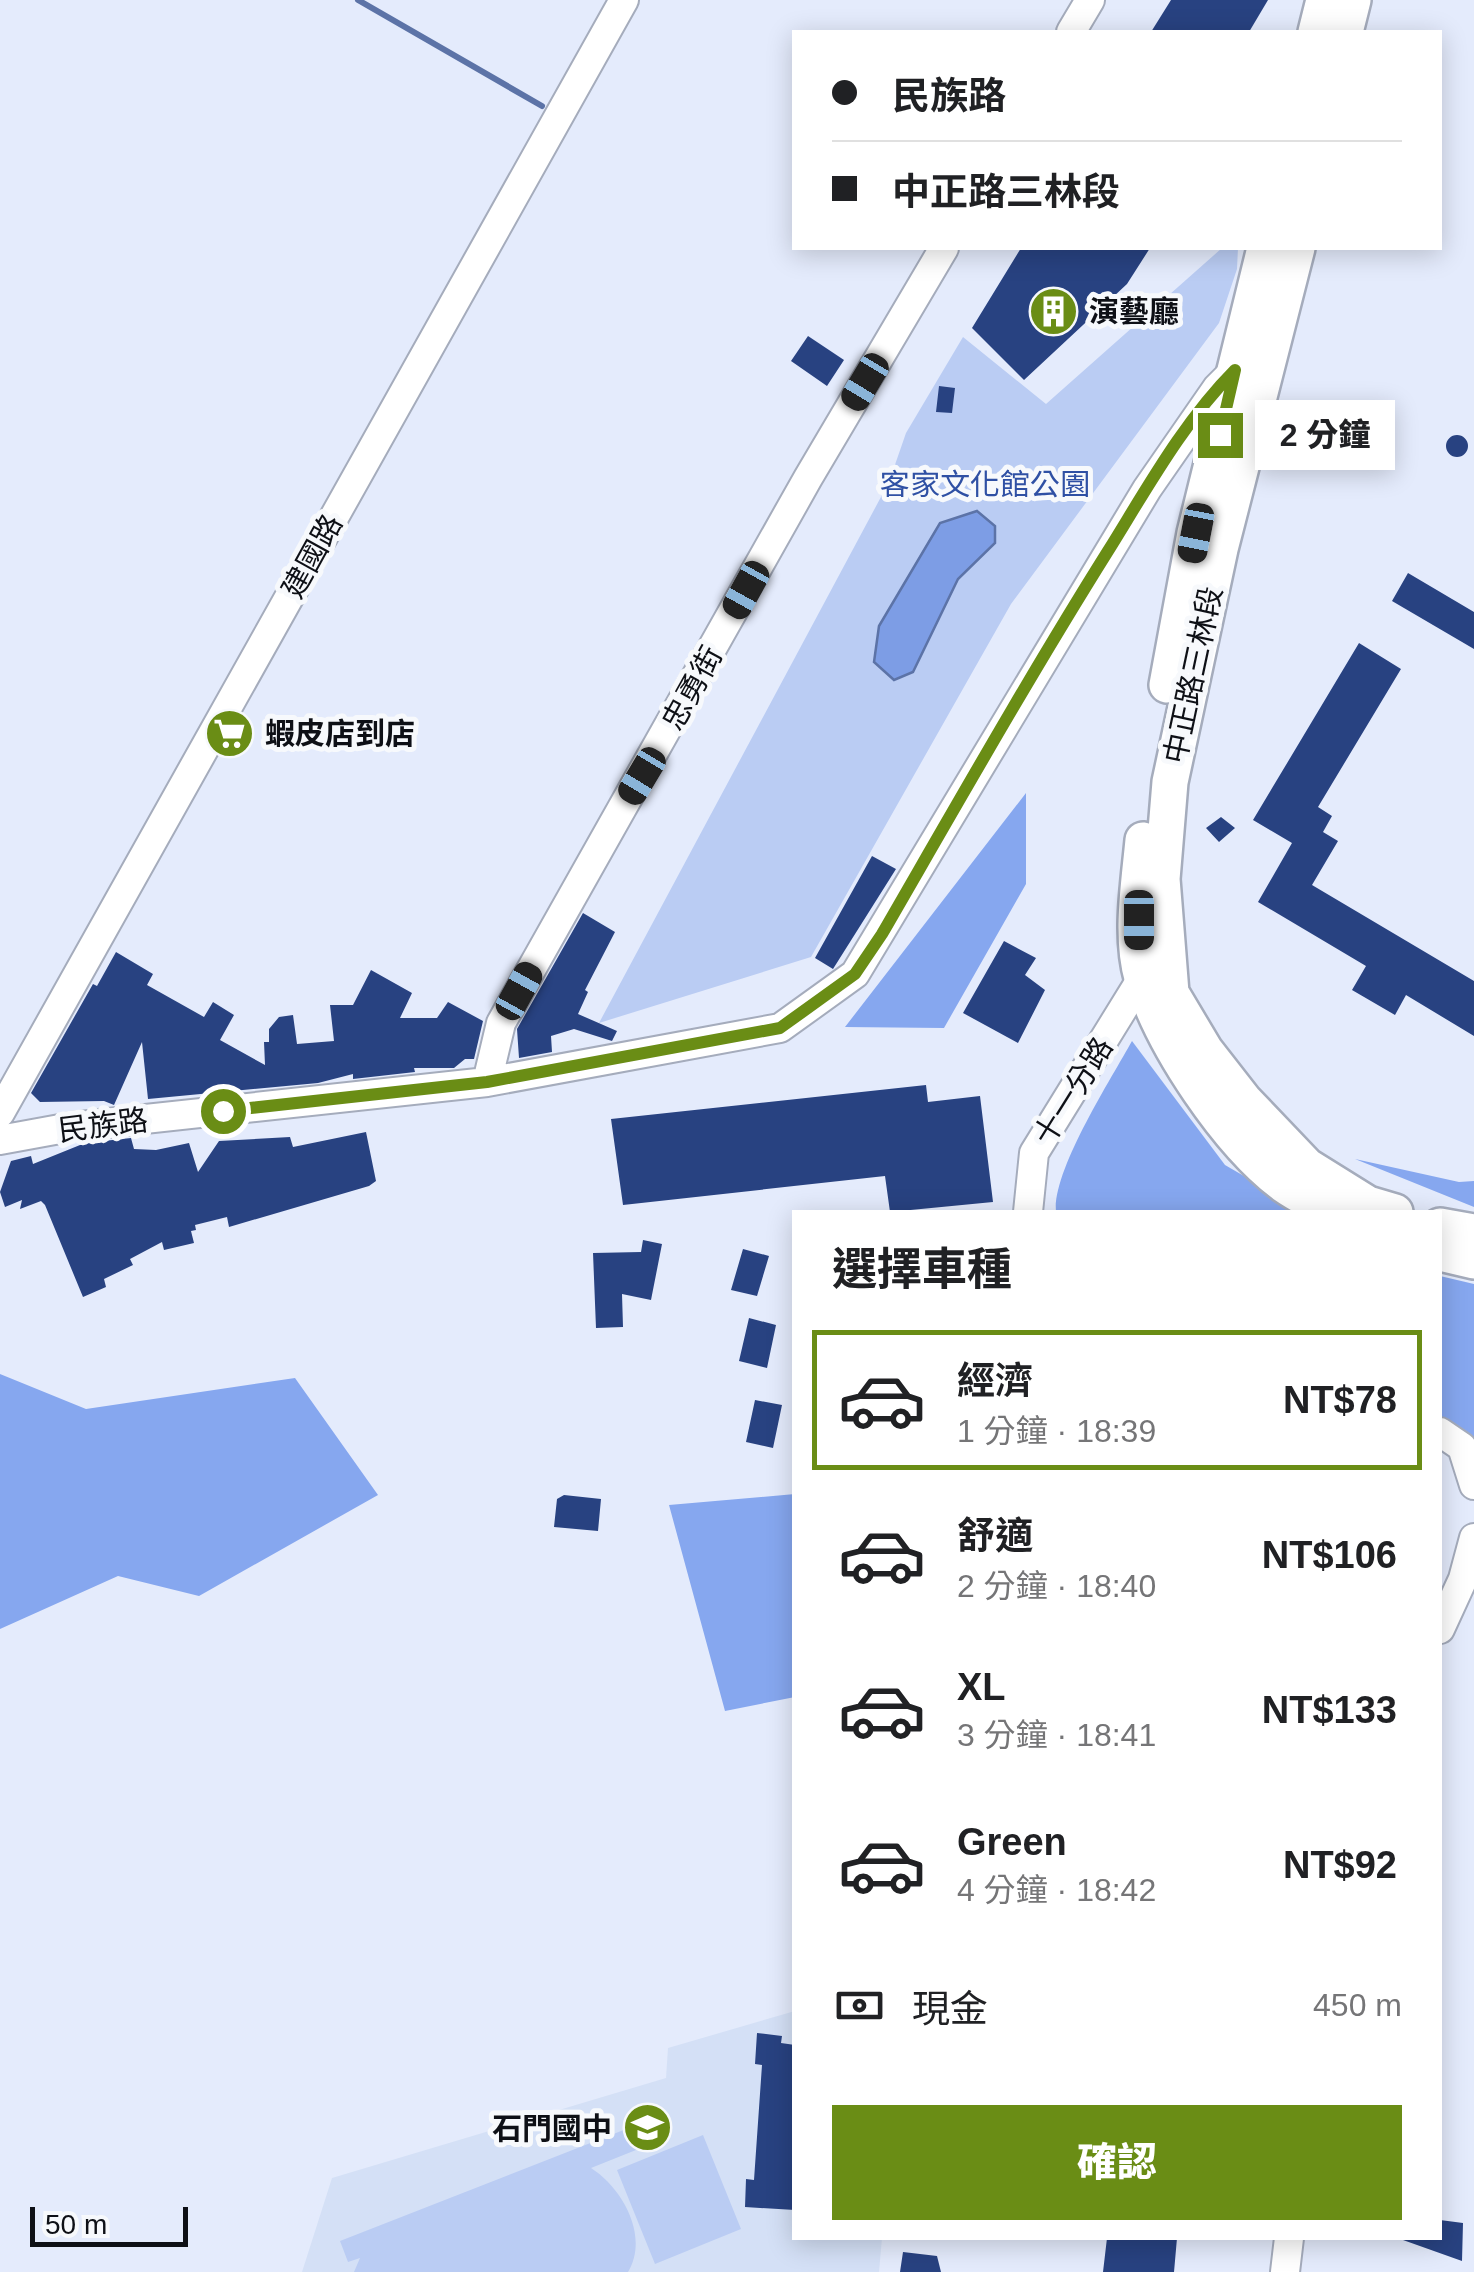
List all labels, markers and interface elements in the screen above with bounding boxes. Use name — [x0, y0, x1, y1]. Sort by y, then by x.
text: 民族路 — [892, 75, 1006, 117]
text: 中正路三林段 — [892, 171, 1120, 213]
building icon: 演藝廳 — [1028, 285, 1080, 337]
place label: 演藝廳 — [1089, 295, 1179, 328]
car — [837, 349, 893, 415]
callout: 2 分鐘 — [1255, 400, 1395, 470]
route end — [1198, 413, 1243, 458]
text: 2 分鐘 — [1280, 417, 1370, 453]
park label: 客家文化館公園 — [880, 468, 1090, 501]
car — [1176, 501, 1216, 565]
street label: 建國路 — [276, 509, 348, 603]
car — [718, 556, 774, 624]
street label: 中正路三林段 — [1158, 584, 1228, 766]
street label: 忠勇街 — [656, 641, 728, 735]
supermarket icon: 蝦皮店到店 — [204, 707, 256, 759]
place label: 蝦皮店到店 — [265, 717, 415, 750]
car — [614, 743, 670, 809]
car — [1124, 890, 1154, 950]
car — [491, 957, 547, 1025]
street label: 十一分路 — [1027, 1031, 1119, 1151]
route start — [201, 1089, 246, 1134]
street label: 民族路 — [56, 1103, 150, 1147]
text: 選擇車種 — [832, 1244, 1012, 1295]
icon: car — [837, 1355, 927, 1445]
text: 經濟 — [957, 1360, 1033, 1402]
text: NT$78 — [1283, 1379, 1397, 1421]
text: 1 分鐘 · 18:39 — [957, 1413, 1156, 1449]
icon: car — [837, 1510, 927, 1600]
text: 舒適 — [957, 1515, 1033, 1557]
text: NT$106 — [1262, 1534, 1397, 1576]
text: 2 分鐘 · 18:40 — [957, 1568, 1156, 1604]
icon: car — [837, 1665, 927, 1755]
text: XL — [957, 1666, 1006, 1708]
text: NT$133 — [1262, 1689, 1397, 1731]
text: 3 分鐘 · 18:41 — [957, 1717, 1156, 1753]
icon: car — [837, 1820, 927, 1910]
text: Green — [957, 1821, 1067, 1863]
text: NT$92 — [1283, 1844, 1397, 1886]
text: 4 分鐘 · 18:42 — [957, 1872, 1156, 1908]
icon: cash — [832, 1978, 887, 2033]
text: 450 m — [1313, 1987, 1402, 2023]
text: 現金 — [912, 1988, 988, 2030]
school or university icon: 石門國中 — [621, 2102, 673, 2154]
button: 確認 — [832, 2105, 1402, 2220]
place label: 石門國中 — [492, 2112, 612, 2145]
scale bar — [30, 2202, 188, 2246]
text: 50 m — [45, 2209, 107, 2240]

